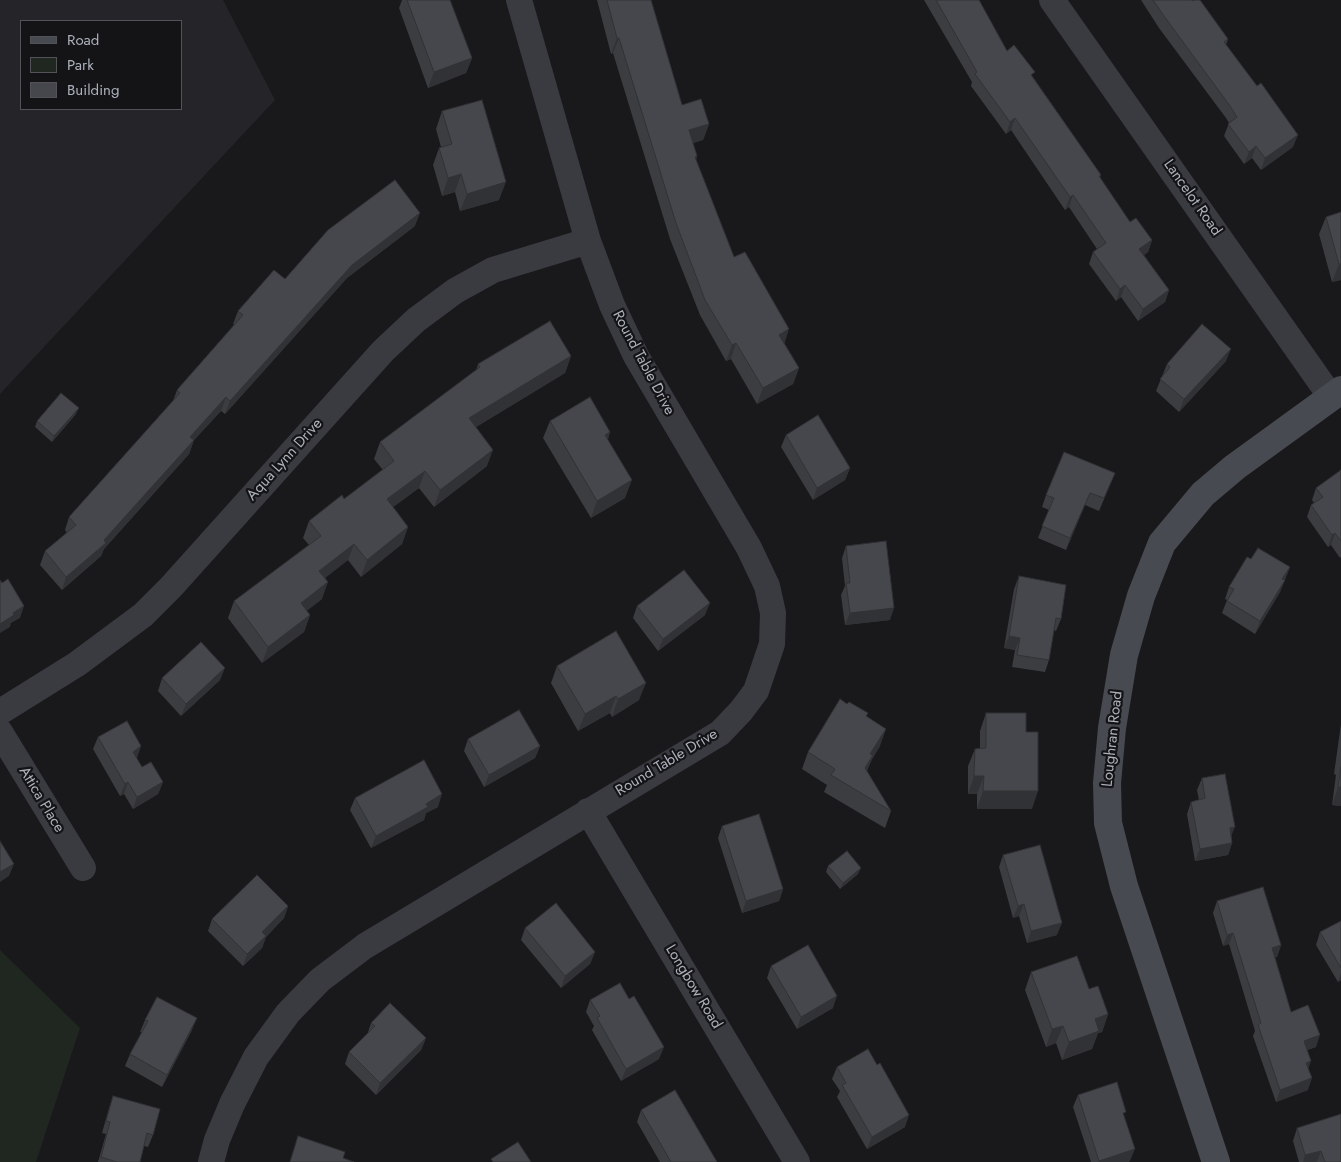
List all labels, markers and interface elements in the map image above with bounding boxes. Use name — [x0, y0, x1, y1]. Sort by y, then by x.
legend — [20, 20, 182, 110]
text: Road — [67, 29, 99, 51]
text: Park — [67, 54, 94, 76]
text: Building — [67, 79, 119, 101]
street label: Lancelot Road — [1159, 156, 1225, 240]
street label: Round Table Drive — [608, 308, 678, 418]
street label: Aqua Lynn Drive — [243, 415, 327, 505]
street label: Loughran Road — [1099, 690, 1127, 788]
street label: Round Table Drive — [613, 726, 721, 800]
street label: Attica Place — [14, 764, 68, 836]
street label: Longbow Road — [661, 942, 725, 1032]

